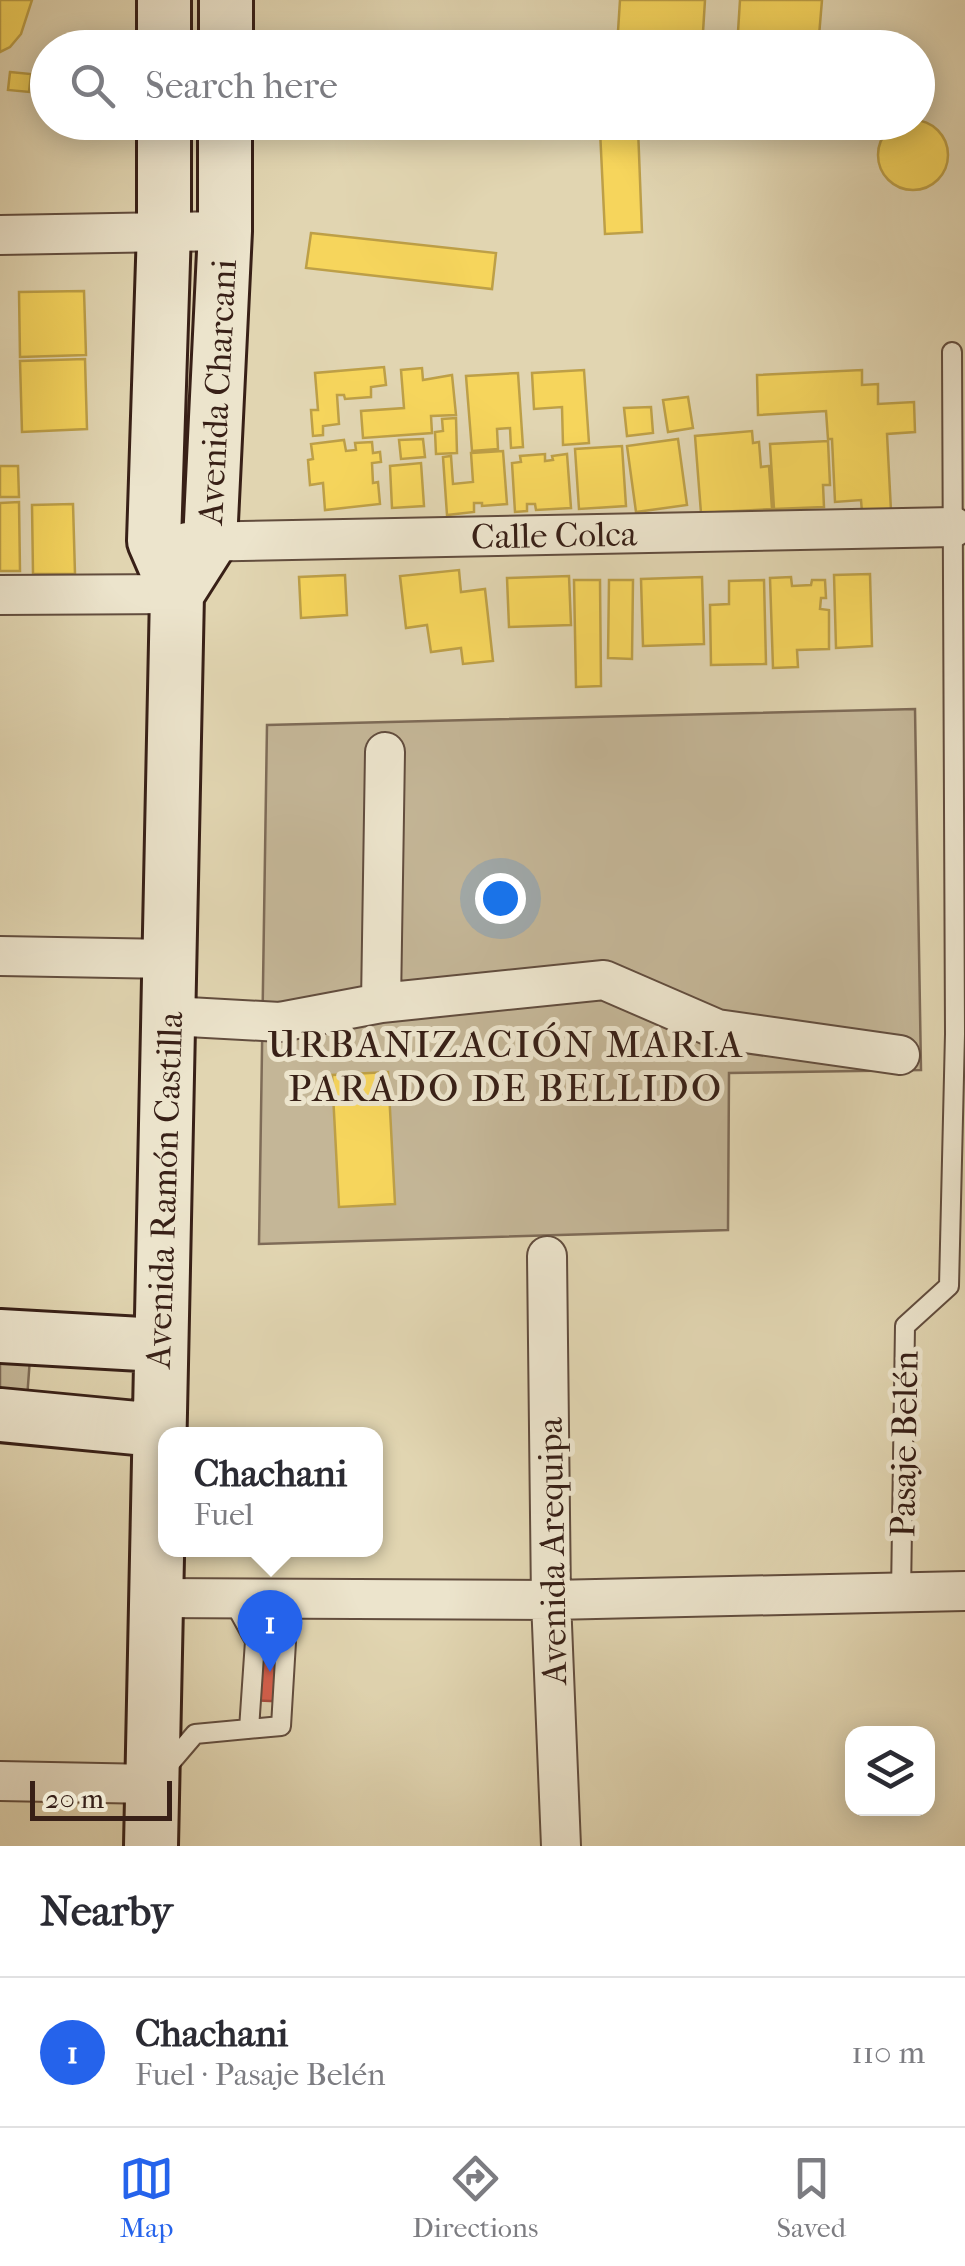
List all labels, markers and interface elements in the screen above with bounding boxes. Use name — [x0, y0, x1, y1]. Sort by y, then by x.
search box — [30, 30, 935, 140]
icon: search — [65, 58, 120, 113]
text: Search here — [145, 63, 338, 108]
street label: Avenida Charcani — [190, 258, 245, 528]
street label: Calle Colca — [471, 514, 638, 557]
your location — [475, 873, 526, 924]
street label: Avenida Ramón Castilla — [138, 1010, 191, 1371]
district label: URBANIZACIÓN MARIA PARADO DE BELLIDO — [267, 1022, 745, 1111]
street label: Pasaje Belén — [882, 1350, 927, 1538]
street label: Avenida Arequipa — [530, 1416, 575, 1687]
popup — [158, 1427, 383, 1557]
text: Chachani — [194, 1451, 347, 1496]
text: Fuel — [194, 1496, 254, 1533]
pin: 1 — [238, 1590, 302, 1672]
map controls — [845, 1726, 935, 1816]
button: layers — [845, 1726, 935, 1816]
scale bar — [30, 1776, 172, 1820]
text: 20 m — [45, 1782, 104, 1815]
text: Nearby — [40, 1887, 172, 1936]
text: Chachani — [135, 2011, 288, 2056]
text: 1 — [67, 2034, 78, 2071]
text: 110 m — [851, 2034, 925, 2071]
text: Fuel · Pasaje Belén — [135, 2056, 386, 2093]
tab: Map — [119, 2151, 174, 2244]
tab: Directions — [412, 2151, 538, 2244]
tab: Saved — [776, 2151, 846, 2244]

